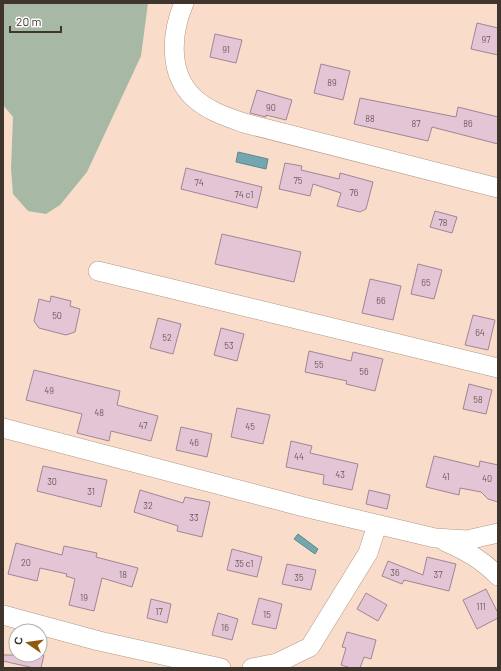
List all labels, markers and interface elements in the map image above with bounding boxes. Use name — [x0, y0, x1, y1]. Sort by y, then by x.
scale bar — [10, 8, 61, 34]
text: 20 m — [16, 14, 42, 28]
house number: 97 — [482, 34, 491, 45]
house number: 91 — [222, 44, 230, 55]
house number: 89 — [327, 77, 337, 88]
house number: 90 — [266, 102, 276, 113]
house number: 88 — [365, 113, 375, 124]
house number: 87 — [412, 118, 421, 129]
house number: 86 — [463, 118, 473, 129]
house number: 75 — [294, 175, 303, 186]
house number: 74 — [194, 177, 204, 188]
house number: 76 — [350, 187, 359, 198]
house number: 74 c1 — [235, 189, 253, 200]
house number: 78 — [439, 217, 448, 228]
house number: 65 — [421, 277, 431, 288]
house number: 66 — [376, 295, 386, 306]
house number: 50 — [52, 310, 62, 321]
house number: 64 — [475, 327, 485, 338]
house number: 52 — [162, 332, 172, 343]
house number: 53 — [224, 340, 234, 351]
house number: 55 — [314, 359, 324, 370]
house number: 56 — [359, 366, 369, 377]
house number: 49 — [44, 385, 54, 396]
house number: 58 — [473, 394, 483, 405]
house number: 48 — [94, 407, 104, 418]
house number: 47 — [139, 420, 148, 431]
house number: 45 — [245, 421, 255, 432]
house number: 46 — [189, 437, 199, 448]
house number: 44 — [294, 451, 304, 462]
house number: 43 — [335, 469, 345, 480]
house number: 41 — [442, 471, 450, 482]
house number: 40 — [482, 473, 492, 484]
house number: 30 — [47, 476, 57, 487]
house number: 31 — [87, 486, 95, 497]
house number: 32 — [143, 500, 153, 511]
house number: 33 — [189, 512, 199, 523]
house number: 20 — [21, 557, 31, 568]
house number: 35 с1 — [235, 558, 253, 569]
house number: 36 — [390, 567, 400, 578]
house number: 18 — [119, 569, 127, 580]
house number: 37 — [434, 569, 443, 580]
house number: 35 — [294, 572, 304, 583]
house number: 19 — [80, 592, 88, 603]
house number: 111 — [476, 601, 486, 612]
house number: 17 — [155, 606, 163, 617]
house number: 15 — [263, 609, 271, 620]
house number: 16 — [221, 622, 229, 633]
north arrow — [8, 623, 48, 663]
text: С — [11, 635, 25, 646]

